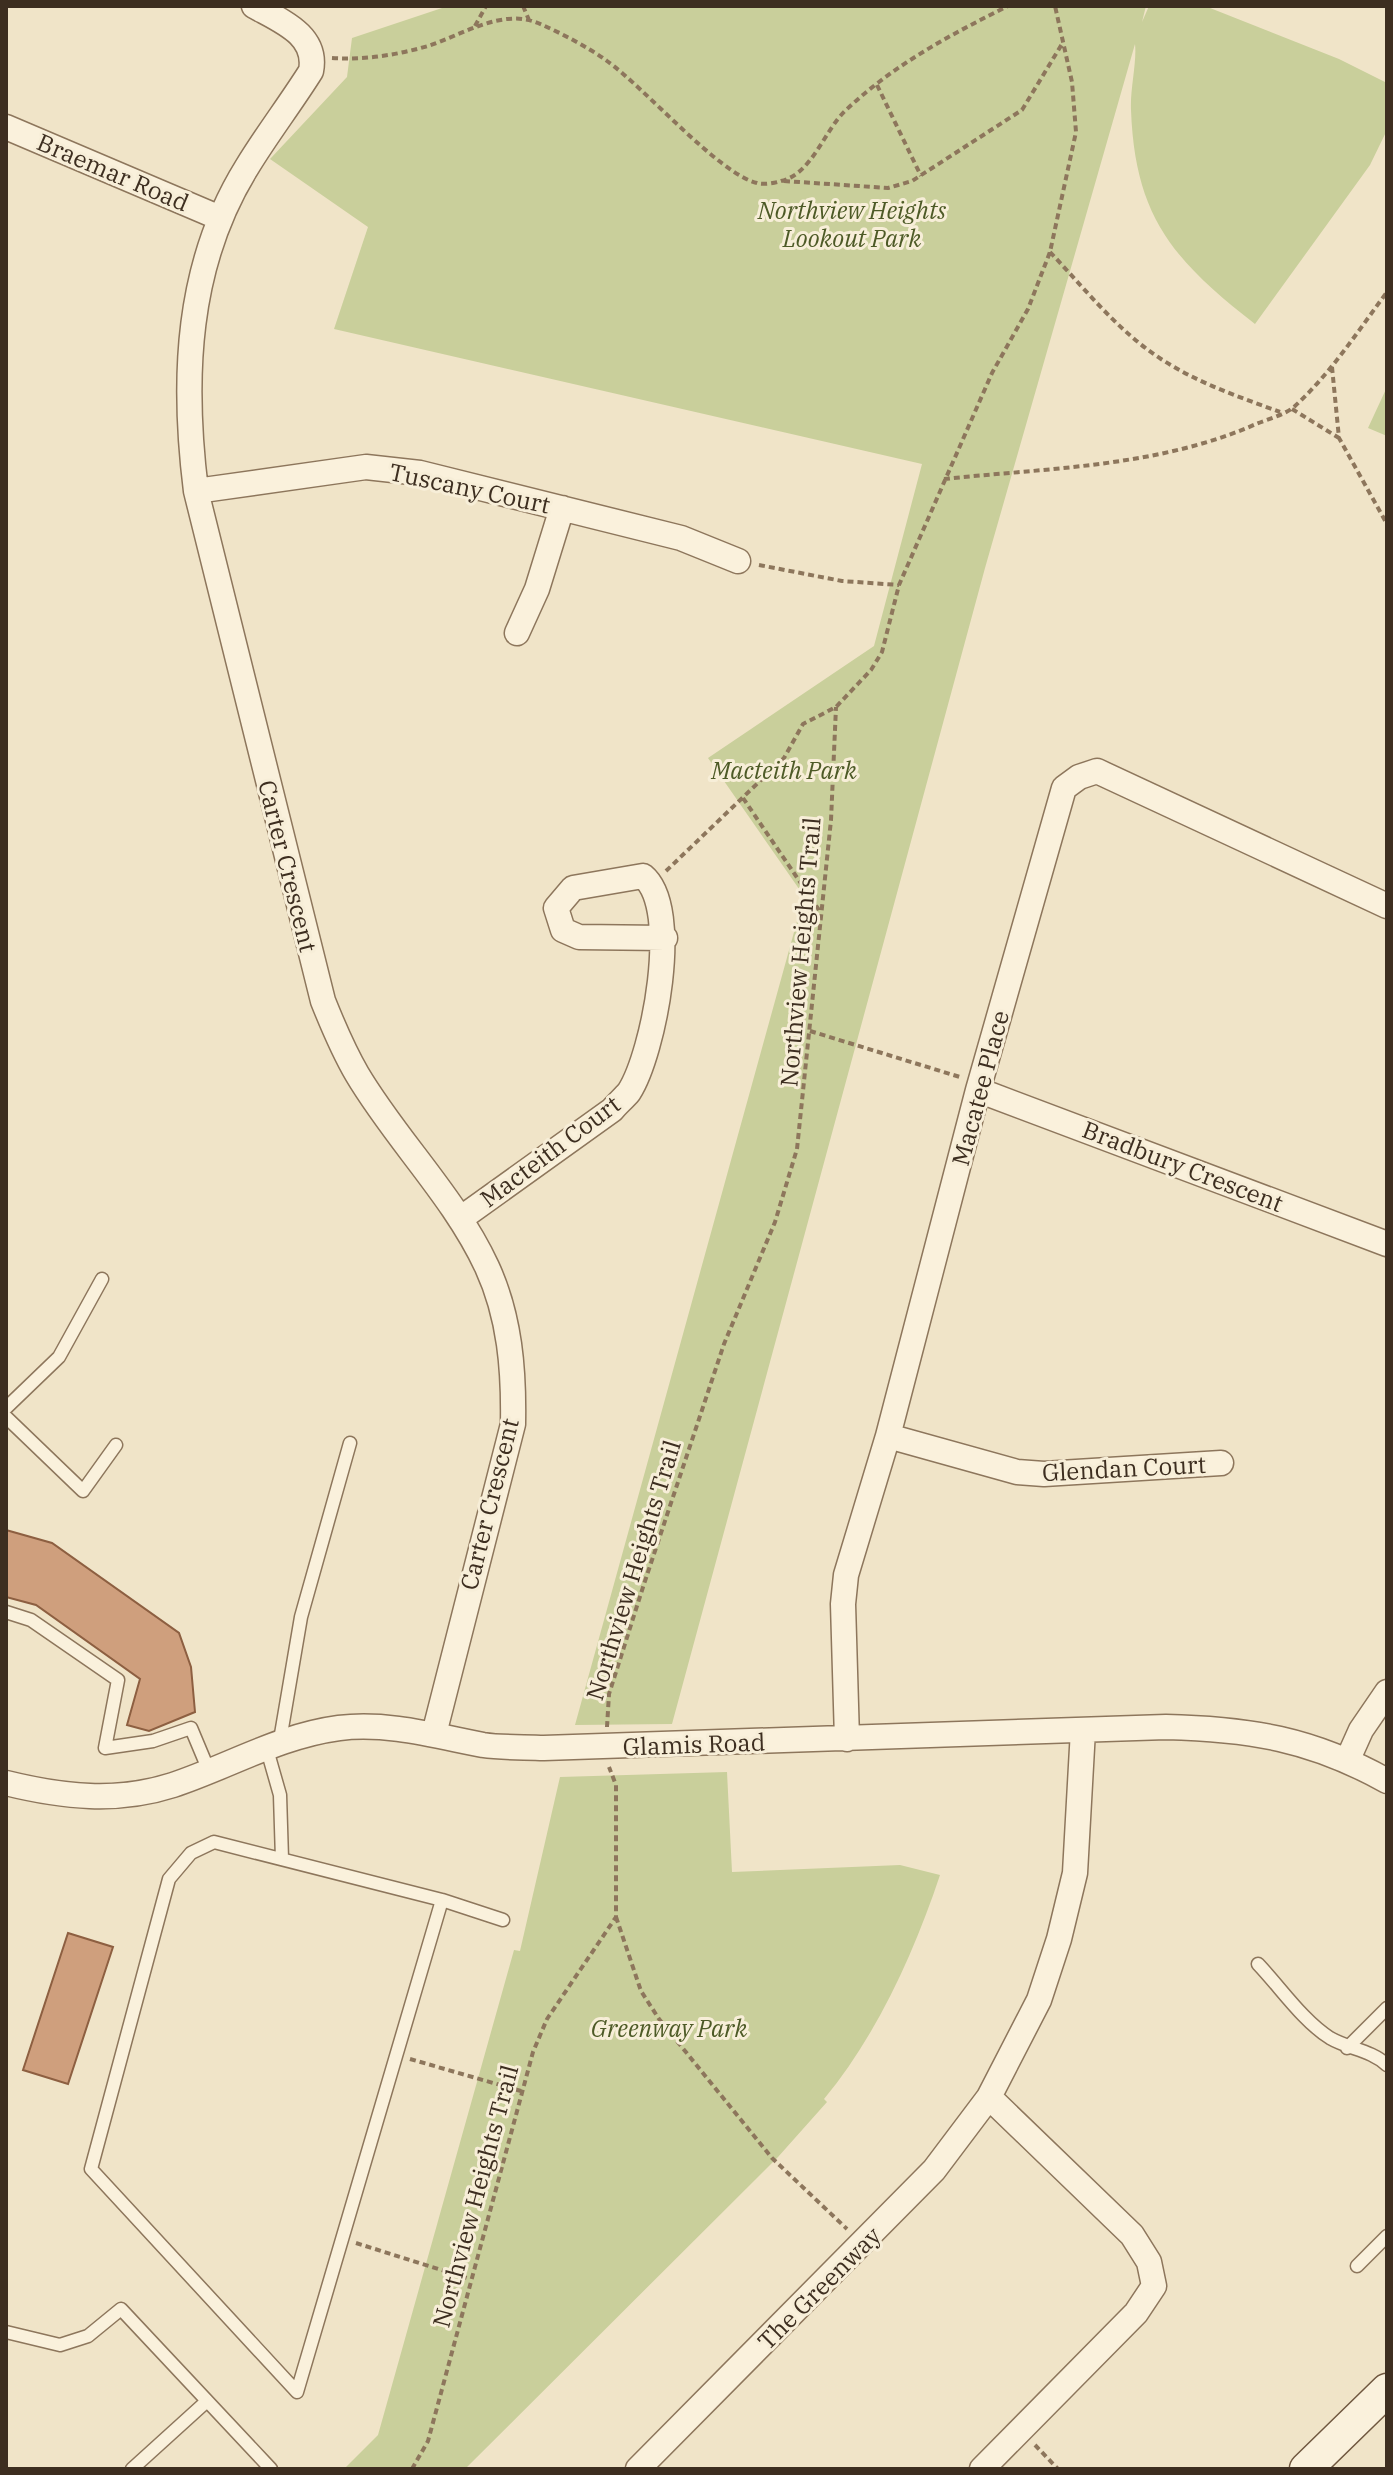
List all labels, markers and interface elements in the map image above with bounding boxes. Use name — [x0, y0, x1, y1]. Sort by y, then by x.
street label: Braemar Road — [32, 126, 194, 218]
park label: Northview Heights Lookout Park — [757, 194, 946, 254]
street label: Tuscany Court — [387, 455, 553, 521]
park label: Macteith Park — [710, 754, 857, 786]
street label: Carter Crescent — [251, 777, 325, 955]
street label: Northview Heights Trail — [772, 816, 828, 1088]
street label: Macatee Place — [944, 1007, 1016, 1169]
street label: Macteith Court — [474, 1088, 626, 1214]
street label: Bradbury Crescent — [1078, 1113, 1288, 1219]
street label: Carter Crescent — [452, 1415, 526, 1593]
street label: Northview Heights Trail — [578, 1436, 688, 1704]
street label: Glendan Court — [1041, 1448, 1207, 1488]
street label: Glamis Road — [622, 1726, 766, 1762]
park label: Greenway Park — [591, 2012, 748, 2044]
street label: Northview Heights Trail — [425, 2061, 525, 2331]
street label: The Greenway — [750, 2219, 888, 2357]

